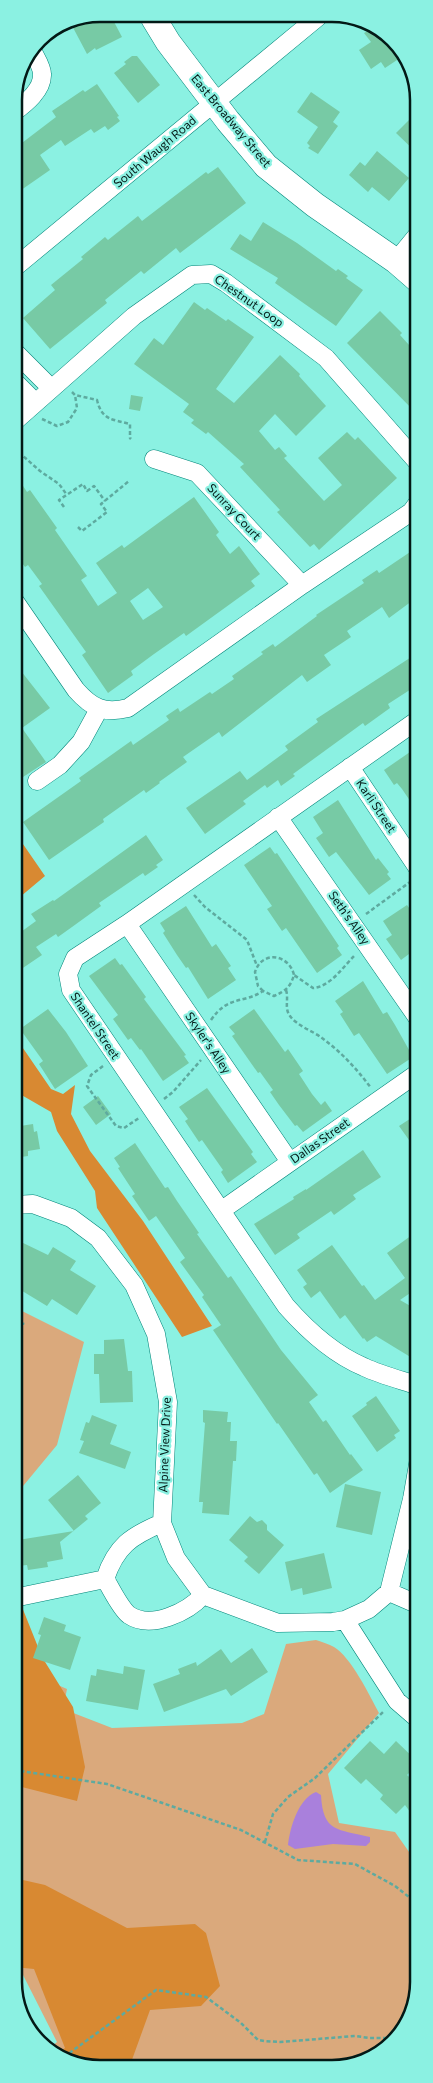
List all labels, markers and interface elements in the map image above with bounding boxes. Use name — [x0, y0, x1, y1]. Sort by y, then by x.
street label: East Broadway Street — [189, 71, 275, 170]
street label: South Waugh Road — [110, 113, 198, 190]
street label: Chestnut Loop — [212, 271, 287, 329]
street label: Sunray Court — [205, 480, 264, 542]
street label: Karli Street — [354, 776, 400, 835]
street label: Seth's Alley — [326, 888, 373, 947]
street label: Shantel Street — [68, 989, 123, 1062]
street label: Skyler's Alley — [183, 1009, 234, 1076]
street label: Dallas Street — [287, 1115, 352, 1166]
street label: Alpine View Drive — [155, 1397, 173, 1493]

